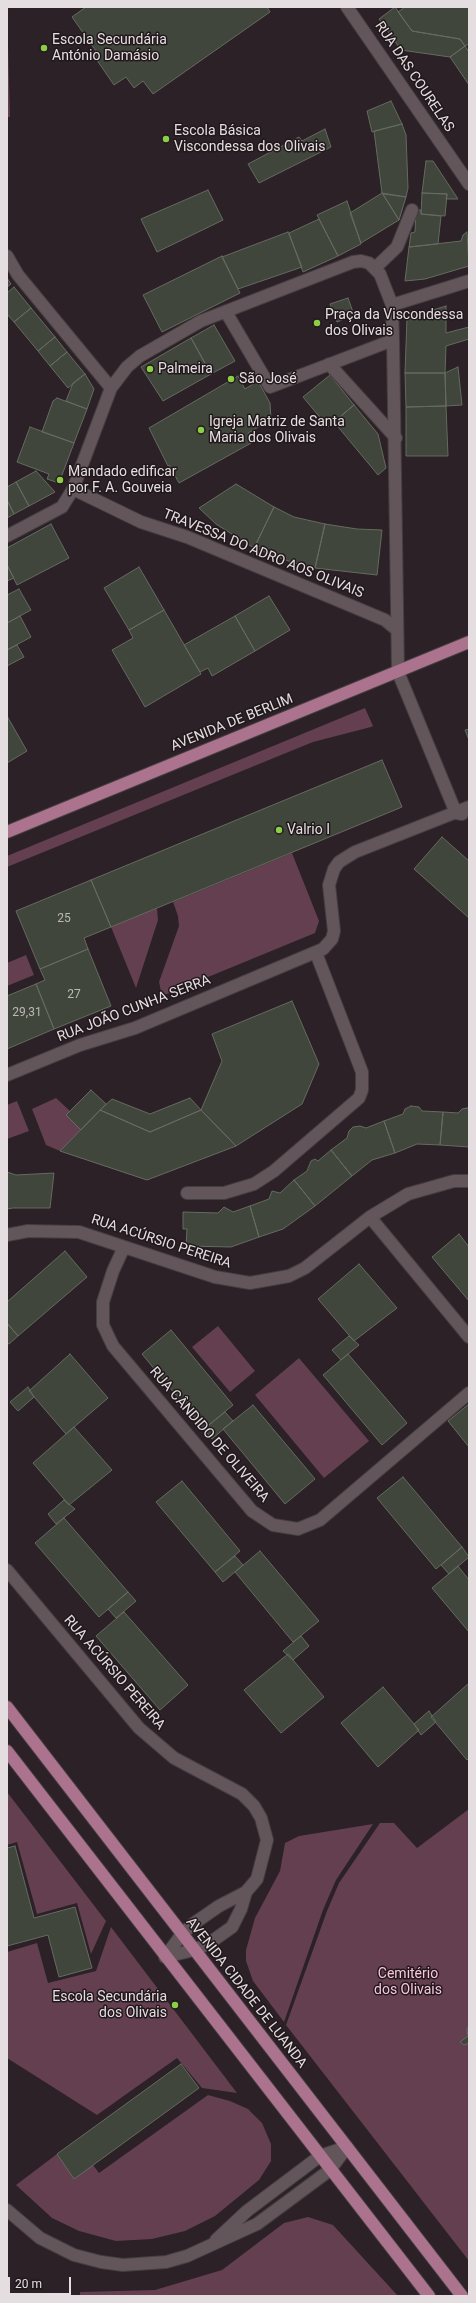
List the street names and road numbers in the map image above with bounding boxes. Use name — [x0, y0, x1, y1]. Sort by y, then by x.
street label: RUA DAS COURELAS — [371, 19, 457, 135]
street label: TRAVESSA DO ADRO AOS OLIVAIS — [160, 506, 366, 602]
street label: AVENIDA DE BERLIM — [168, 691, 296, 755]
street label: RUA JOÃO CUNHA SERRA — [55, 972, 213, 1046]
street label: RUA ACÚRSIO PEREIRA — [89, 1211, 233, 1273]
street label: RUA CÂNDIDO DE OLIVEIRA — [146, 1364, 272, 1506]
street label: RUA ACÚRSIO PEREIRA — [60, 1612, 168, 1734]
street label: AVENIDA CIDADE DE LUANDA — [182, 1914, 310, 2072]

